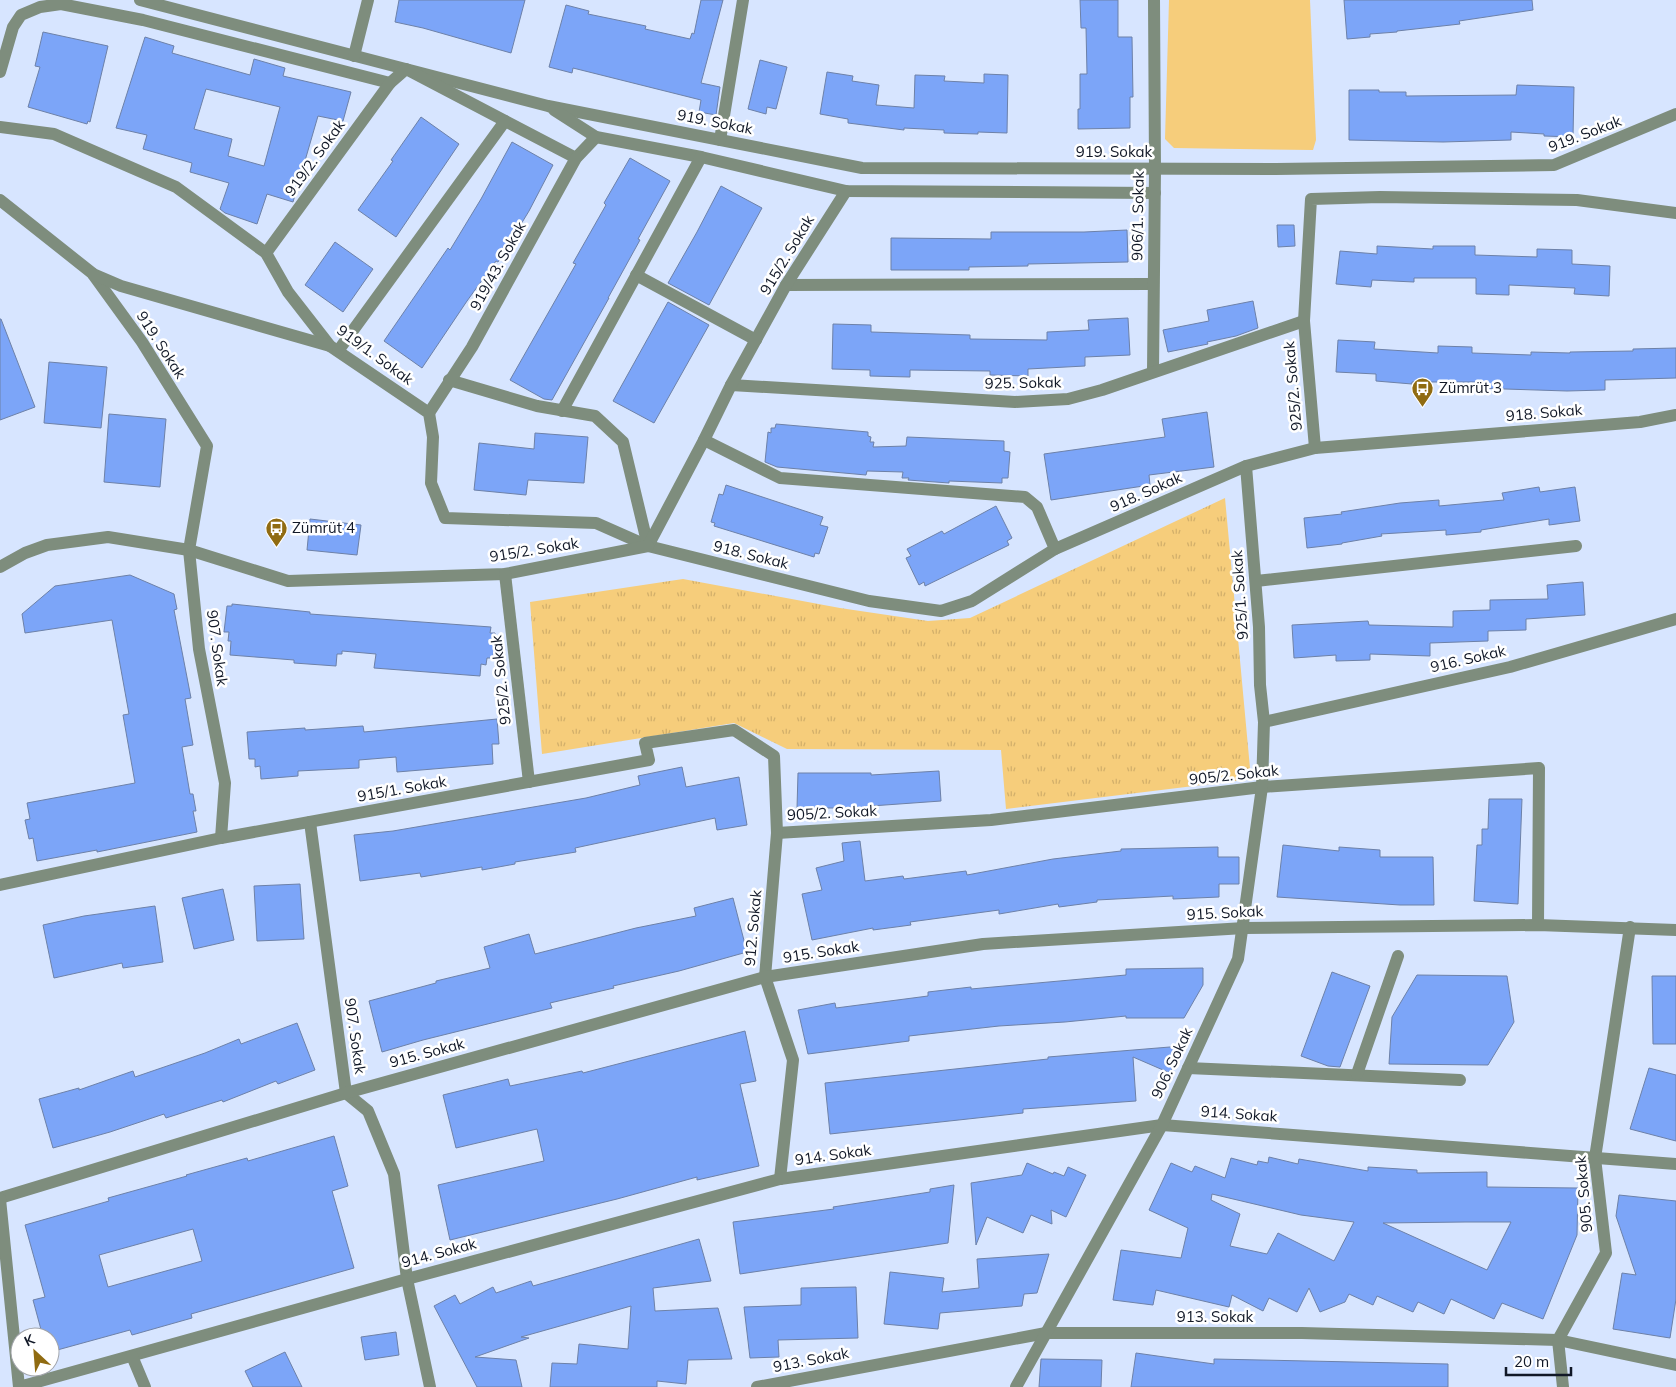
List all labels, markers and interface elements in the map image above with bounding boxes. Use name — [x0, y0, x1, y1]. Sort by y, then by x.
street label: 919. Sokak — [676, 105, 755, 138]
street label: 919. Sokak — [1546, 111, 1624, 156]
street label: 919/2. Sokak — [280, 116, 349, 200]
street label: 919. Sokak — [1076, 142, 1153, 161]
street label: 906/1. Sokak — [1127, 171, 1148, 261]
street label: 915/2. Sokak — [755, 211, 818, 298]
street label: 919/43. Sokak — [465, 218, 530, 314]
street label: 919. Sokak — [133, 307, 190, 382]
street label: 919/1. Sokak — [333, 320, 417, 389]
street label: 925/2. Sokak — [1279, 340, 1306, 432]
street label: 925. Sokak — [985, 372, 1062, 393]
bus stop icon: Zümrüt 3 — [1411, 376, 1435, 407]
place label: Zümrüt 3 — [1439, 378, 1502, 397]
street label: 918. Sokak — [1505, 400, 1583, 425]
street label: 918. Sokak — [1107, 467, 1185, 516]
bus stop icon: Zümrüt 4 — [264, 516, 288, 547]
place label: Zümrüt 4 — [292, 518, 355, 537]
street label: 915/2. Sokak — [488, 533, 580, 566]
street label: 918. Sokak — [712, 536, 791, 573]
street label: 925/1. Sokak — [1227, 549, 1252, 641]
street label: 907. Sokak — [203, 609, 232, 687]
street label: 925/2. Sokak — [486, 634, 515, 726]
street label: 916. Sokak — [1428, 641, 1508, 676]
street label: 905/2. Sokak — [1188, 760, 1280, 789]
street label: 915/1. Sokak — [356, 771, 448, 806]
street label: 905/2. Sokak — [787, 801, 878, 824]
street label: 912. Sokak — [740, 889, 765, 967]
street label: 915. Sokak — [1186, 901, 1264, 924]
street label: 915. Sokak — [782, 936, 861, 967]
street label: 907. Sokak — [341, 997, 370, 1075]
street label: 906. Sokak — [1147, 1024, 1196, 1102]
street label: 915. Sokak — [387, 1033, 467, 1072]
street label: 914. Sokak — [1200, 1101, 1278, 1126]
street label: 914. Sokak — [794, 1140, 872, 1169]
street label: 905. Sokak — [1571, 1155, 1596, 1233]
street label: 914. Sokak — [399, 1233, 479, 1272]
street label: 913. Sokak — [1177, 1307, 1254, 1326]
north arrow — [10, 1327, 60, 1377]
text: K — [21, 1330, 38, 1350]
street label: 913. Sokak — [771, 1343, 851, 1376]
scale bar — [1506, 1344, 1571, 1376]
text: 20 m — [1514, 1352, 1549, 1371]

